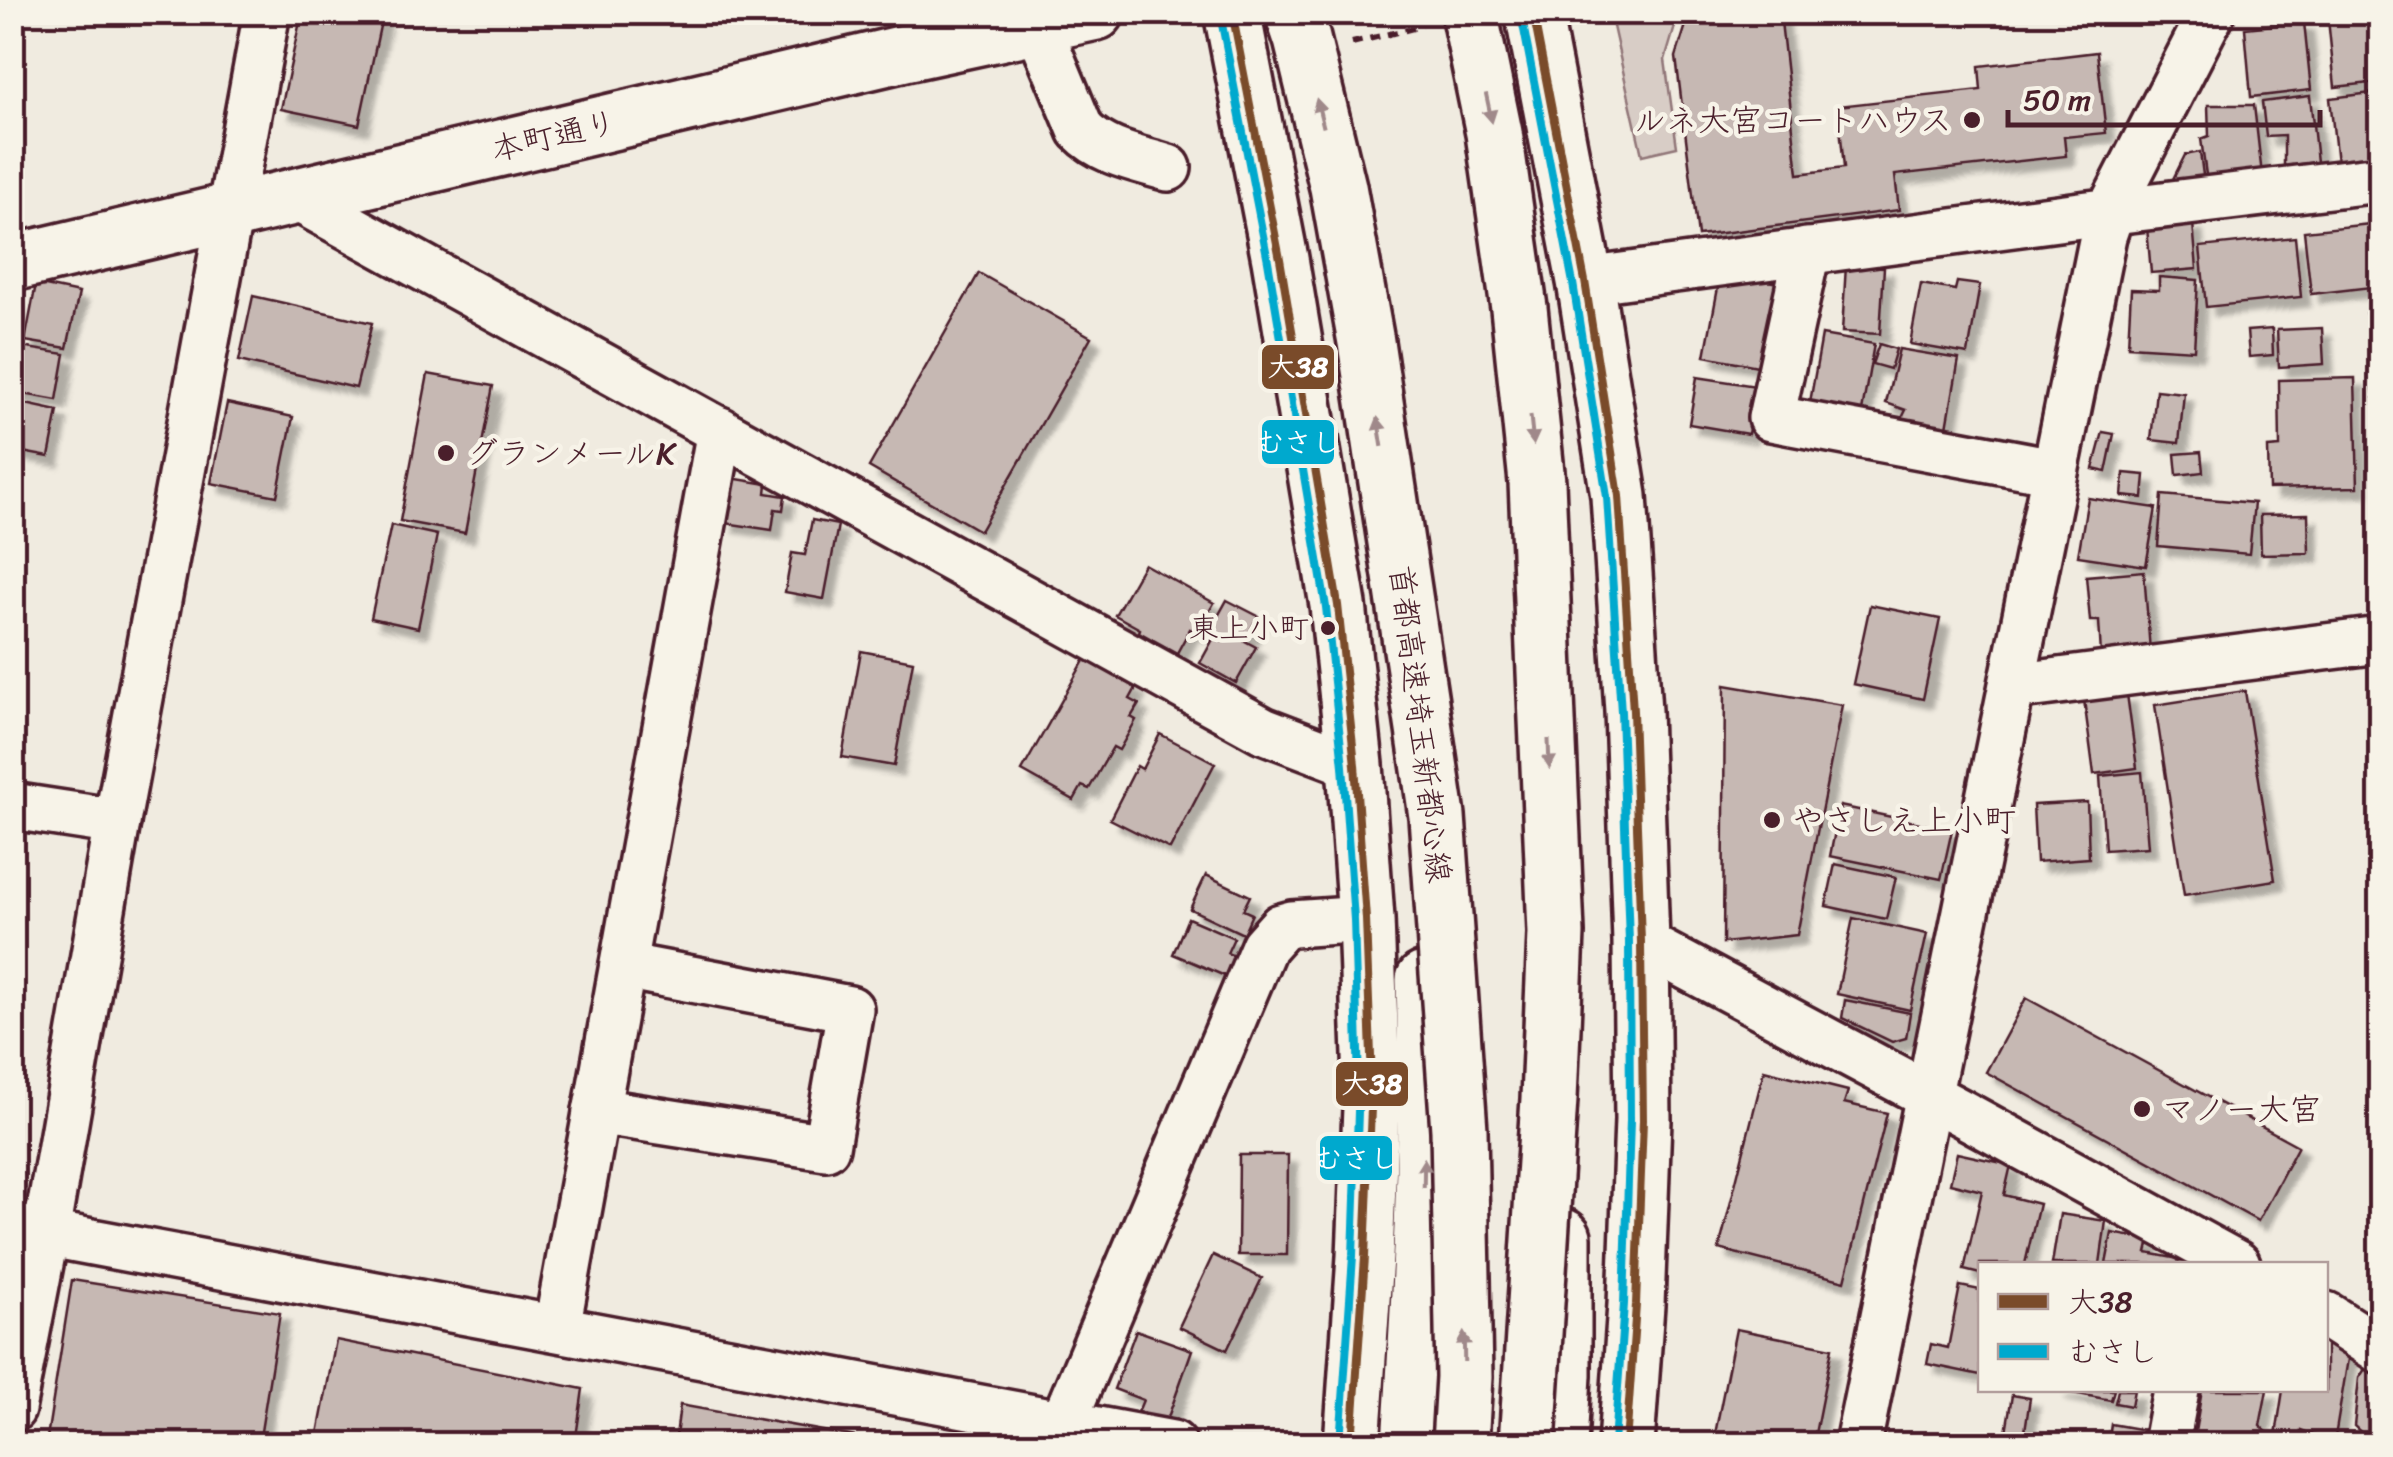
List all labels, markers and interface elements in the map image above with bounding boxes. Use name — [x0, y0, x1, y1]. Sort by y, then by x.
scale bar — [2008, 65, 2320, 127]
text: 50 m — [2023, 73, 2091, 127]
place label: ルネ大宮コートハウス — [1634, 92, 1952, 149]
one-way arrow — [1481, 93, 1497, 124]
street label: 本町通り — [485, 94, 623, 178]
one-way arrow — [1312, 97, 1327, 128]
marker: ルネ大宮コートハウス — [1961, 109, 1983, 131]
text: 大38 — [1268, 342, 1328, 391]
line badge: 大38 — [1260, 343, 1336, 391]
one-way arrow — [1524, 414, 1540, 446]
one-way arrow — [1372, 416, 1387, 447]
text: むさし — [1256, 418, 1340, 467]
line badge: むさし — [1260, 418, 1336, 466]
place label: グランメールK — [466, 425, 677, 482]
marker: グランメールK — [435, 442, 457, 464]
street label: 首都高速埼玉新都心線 — [1372, 562, 1468, 886]
place label: 東上小町 — [1189, 601, 1309, 655]
marker: 東上小町 — [1318, 618, 1338, 638]
one-way arrow — [1541, 739, 1557, 771]
place label: やさしえ上小町 — [1792, 792, 2016, 849]
marker: やさしえ上小町 — [1761, 809, 1783, 831]
text: 大38 — [1342, 1059, 1402, 1108]
line badge: 大38 — [1334, 1060, 1410, 1108]
place label: マノー大宮 — [2162, 1081, 2321, 1138]
marker: マノー大宮 — [2131, 1098, 2153, 1120]
text: むさし — [1314, 1134, 1398, 1183]
line badge: むさし — [1318, 1134, 1394, 1182]
one-way arrow — [1416, 1156, 1432, 1188]
legend — [1978, 1262, 2328, 1392]
text: 大38 — [2068, 1275, 2133, 1329]
text: むさし — [2068, 1325, 2158, 1379]
one-way arrow — [1455, 1331, 1471, 1363]

